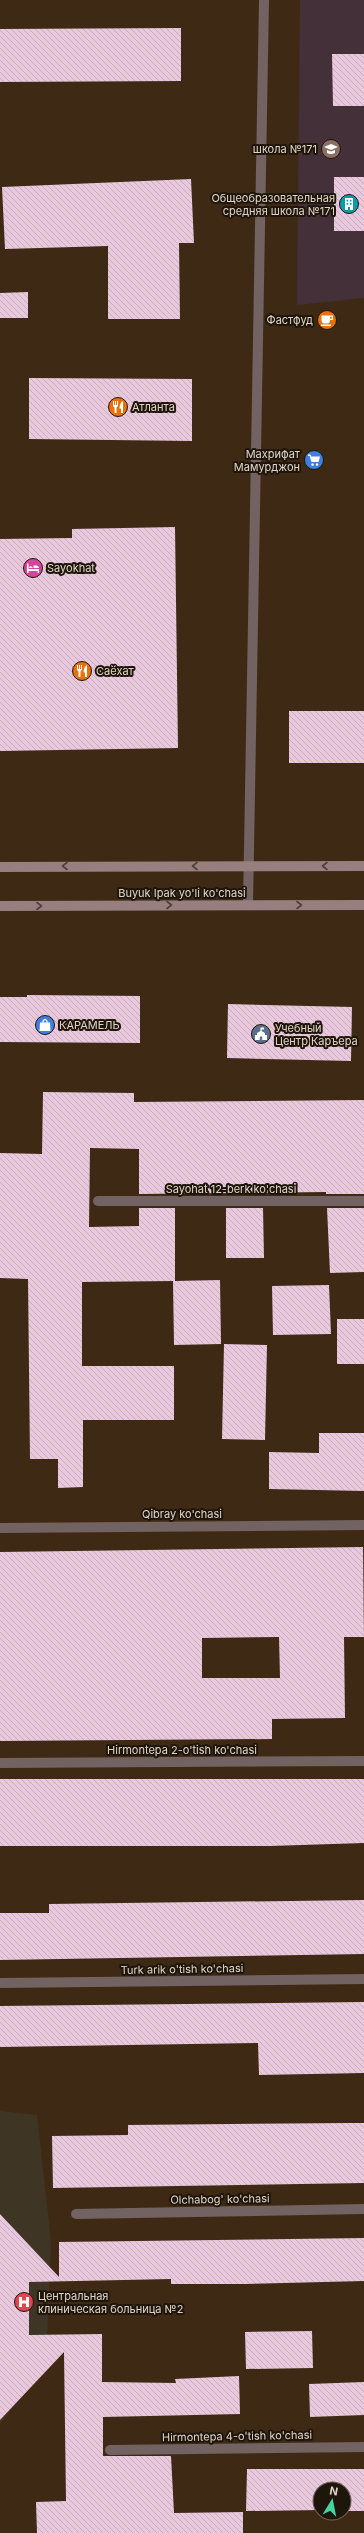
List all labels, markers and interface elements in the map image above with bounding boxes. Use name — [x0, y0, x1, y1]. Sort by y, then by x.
school or university icon: школа №171 — [320, 138, 342, 160]
place label: школа №171 — [253, 142, 317, 156]
place label: Общеобразовательная средняя школа №171 — [211, 191, 335, 218]
building icon: Общеобразовательная средняя школа №171 — [338, 193, 360, 215]
cafe icon: Фастфуд — [316, 309, 338, 331]
place label: Фастфуд — [267, 313, 313, 327]
restaurant icon: Атланта — [107, 396, 129, 418]
place label: Атланта — [132, 400, 175, 414]
place label: Махрифат Мамурджон — [234, 447, 301, 474]
supermarket icon: Махрифат Мамурджон — [303, 449, 325, 471]
hotel icon: Sayokhat — [22, 557, 44, 579]
place label: Sayokhat — [47, 561, 95, 575]
restaurant icon: Саёхат — [71, 660, 93, 682]
place label: Саёхат — [96, 664, 135, 678]
one-way arrow — [62, 862, 68, 870]
one-way arrow — [192, 862, 198, 870]
one-way arrow — [322, 862, 328, 870]
street label: Buyuk Ipak yo'li ko'chasi — [118, 886, 246, 900]
one-way arrow — [166, 901, 172, 909]
one-way arrow — [296, 901, 302, 909]
one-way arrow — [36, 902, 42, 910]
shop icon: КАРАМЕЛЬ — [34, 1014, 56, 1036]
place label: КАРАМЕЛЬ — [59, 1018, 120, 1032]
place label: Учебный Центр Каръера — [275, 1021, 358, 1048]
public building icon: Учебный Центр Каръера — [250, 1023, 272, 1045]
street label: Sayohat 12-berk ko'chasi — [166, 1182, 296, 1196]
street label: Qibray ko'chasi — [142, 1507, 222, 1521]
street label: Hirmontepa 2-o'tish ko'chasi — [107, 1743, 257, 1757]
street label: Turk arik o'tish ko'chasi — [121, 1961, 243, 1977]
street label: Olchabog' ko'chasi — [170, 2191, 270, 2207]
place label: Центральная клиническая больница №2 — [38, 2289, 183, 2316]
hospital icon: Центральная клиническая больница №2 — [13, 2291, 35, 2313]
street label: Hirmontepa 4-o'tish ko'chasi — [162, 2428, 312, 2444]
north arrow — [312, 2481, 352, 2521]
text: N — [328, 2484, 339, 2499]

